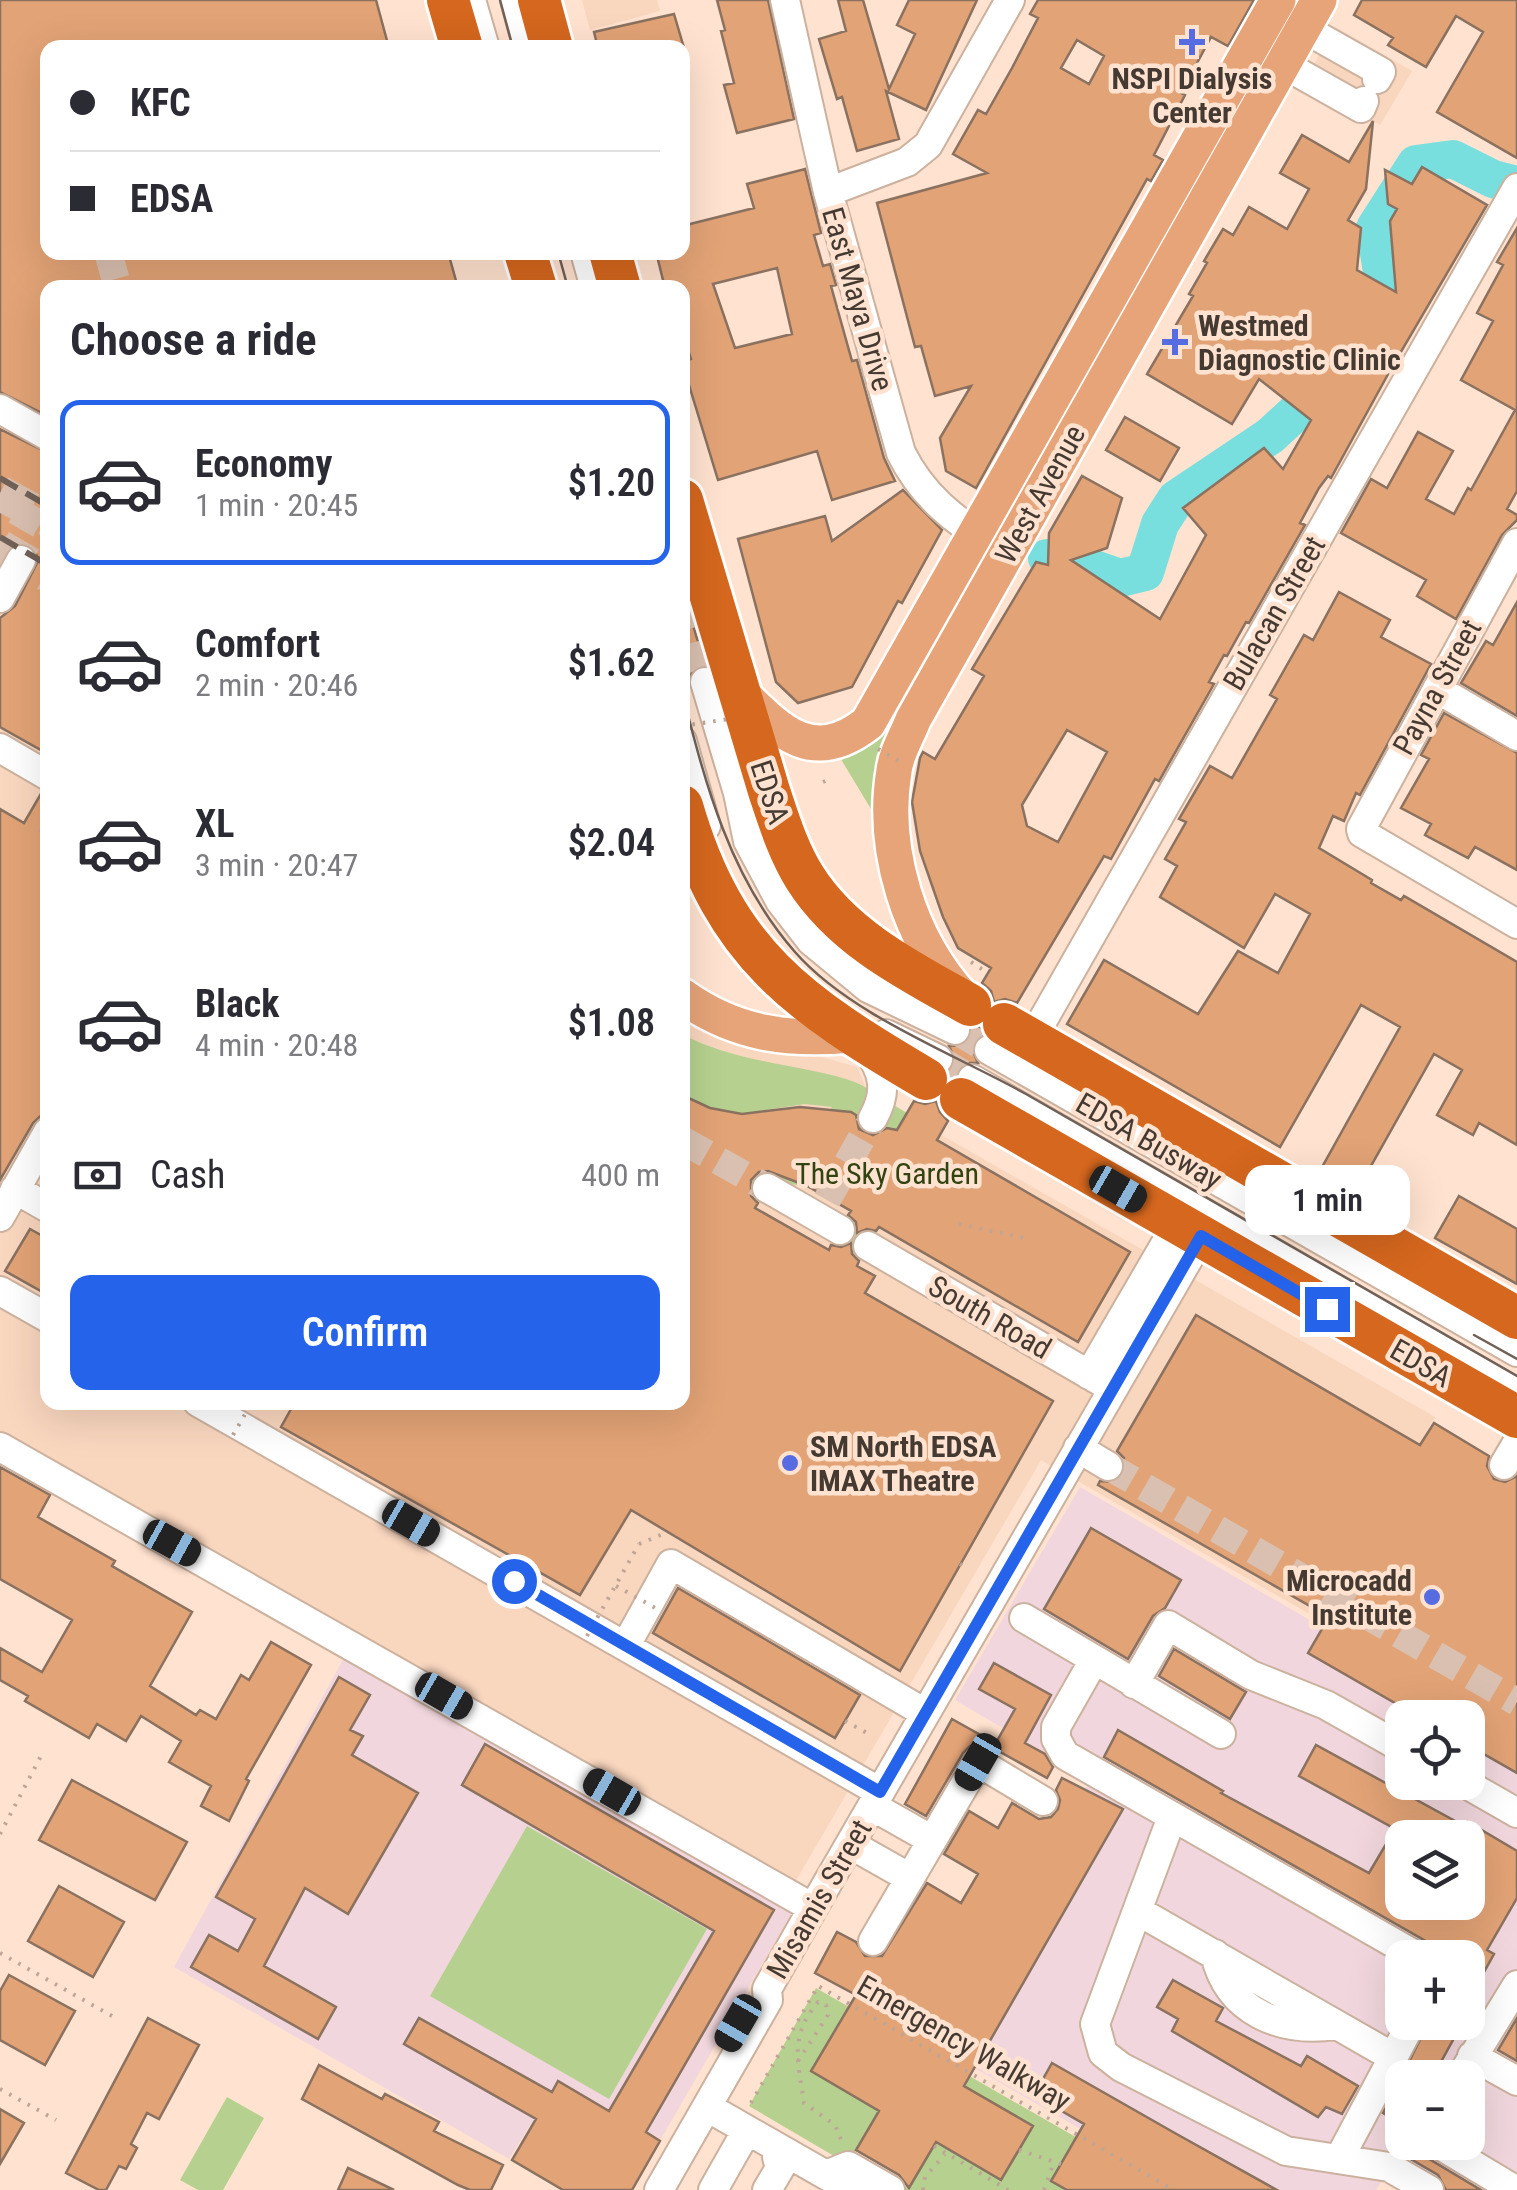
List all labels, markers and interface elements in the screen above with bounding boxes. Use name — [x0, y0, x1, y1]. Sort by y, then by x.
marker: NSPI Dialysis Center — [1179, 29, 1205, 55]
place label: NSPI Dialysis Center — [1112, 61, 1273, 130]
text: KFC — [130, 81, 191, 125]
text: EDSA — [130, 177, 213, 221]
street label: East Maya Drive — [815, 203, 901, 395]
place label: Westmed Diagnostic Clinic — [1198, 308, 1401, 377]
text: Choose a ride — [70, 313, 317, 366]
marker: Westmed Diagnostic Clinic — [1162, 329, 1188, 355]
street label: West Avenue — [988, 419, 1092, 569]
icon: car — [75, 438, 165, 528]
text: Economy — [195, 442, 332, 486]
text: $1.20 — [568, 461, 655, 505]
text: 1 min · 20:45 — [195, 486, 358, 524]
street label: Bulacan Street — [1216, 530, 1332, 696]
street label: Payna Street — [1386, 613, 1488, 761]
icon: car — [75, 618, 165, 708]
text: Comfort — [195, 622, 320, 666]
text: $1.62 — [568, 641, 655, 685]
text: 2 min · 20:46 — [195, 666, 358, 704]
street label: EDSA — [743, 756, 797, 828]
icon: car — [75, 798, 165, 888]
text: XL — [195, 802, 234, 846]
text: $2.04 — [568, 821, 655, 865]
text: 3 min · 20:47 — [195, 846, 358, 884]
icon: car — [75, 978, 165, 1068]
text: Black — [195, 982, 279, 1026]
text: $1.08 — [568, 1001, 655, 1045]
text: 4 min · 20:48 — [195, 1026, 358, 1064]
street label: EDSA Busway — [1070, 1085, 1228, 1197]
icon: cash — [70, 1148, 125, 1203]
text: Cash — [150, 1153, 225, 1197]
text: 400 m — [581, 1156, 660, 1194]
park label: The Sky Garden — [795, 1156, 979, 1191]
car — [1085, 1161, 1151, 1217]
callout: 1 min — [1244, 1164, 1410, 1234]
text: 1 min — [1292, 1181, 1363, 1219]
street label: South Road — [923, 1268, 1057, 1366]
button: Confirm — [70, 1275, 660, 1390]
route end — [1305, 1287, 1350, 1332]
street label: EDSA — [1384, 1332, 1458, 1394]
place label: SM North EDSA IMAX Theatre — [810, 1429, 997, 1498]
marker: SM North EDSA IMAX Theatre — [779, 1452, 801, 1474]
car — [378, 1495, 444, 1551]
car — [138, 1515, 206, 1571]
route start — [492, 1559, 537, 1604]
place label: Microcadd Institute — [1286, 1563, 1412, 1632]
marker: Microcadd Institute — [1421, 1586, 1443, 1608]
car — [411, 1668, 477, 1724]
map controls — [1385, 1700, 1485, 2160]
button: locate — [1385, 1700, 1485, 1800]
car — [950, 1729, 1006, 1795]
car — [579, 1764, 645, 1820]
street label: Misamis Street — [759, 1813, 879, 1985]
button: layers — [1385, 1820, 1485, 1920]
button: + — [1385, 1940, 1485, 2040]
street label: Emergency Walkway — [851, 1968, 1077, 2118]
car — [710, 1990, 766, 2056]
button: − — [1385, 2060, 1485, 2160]

